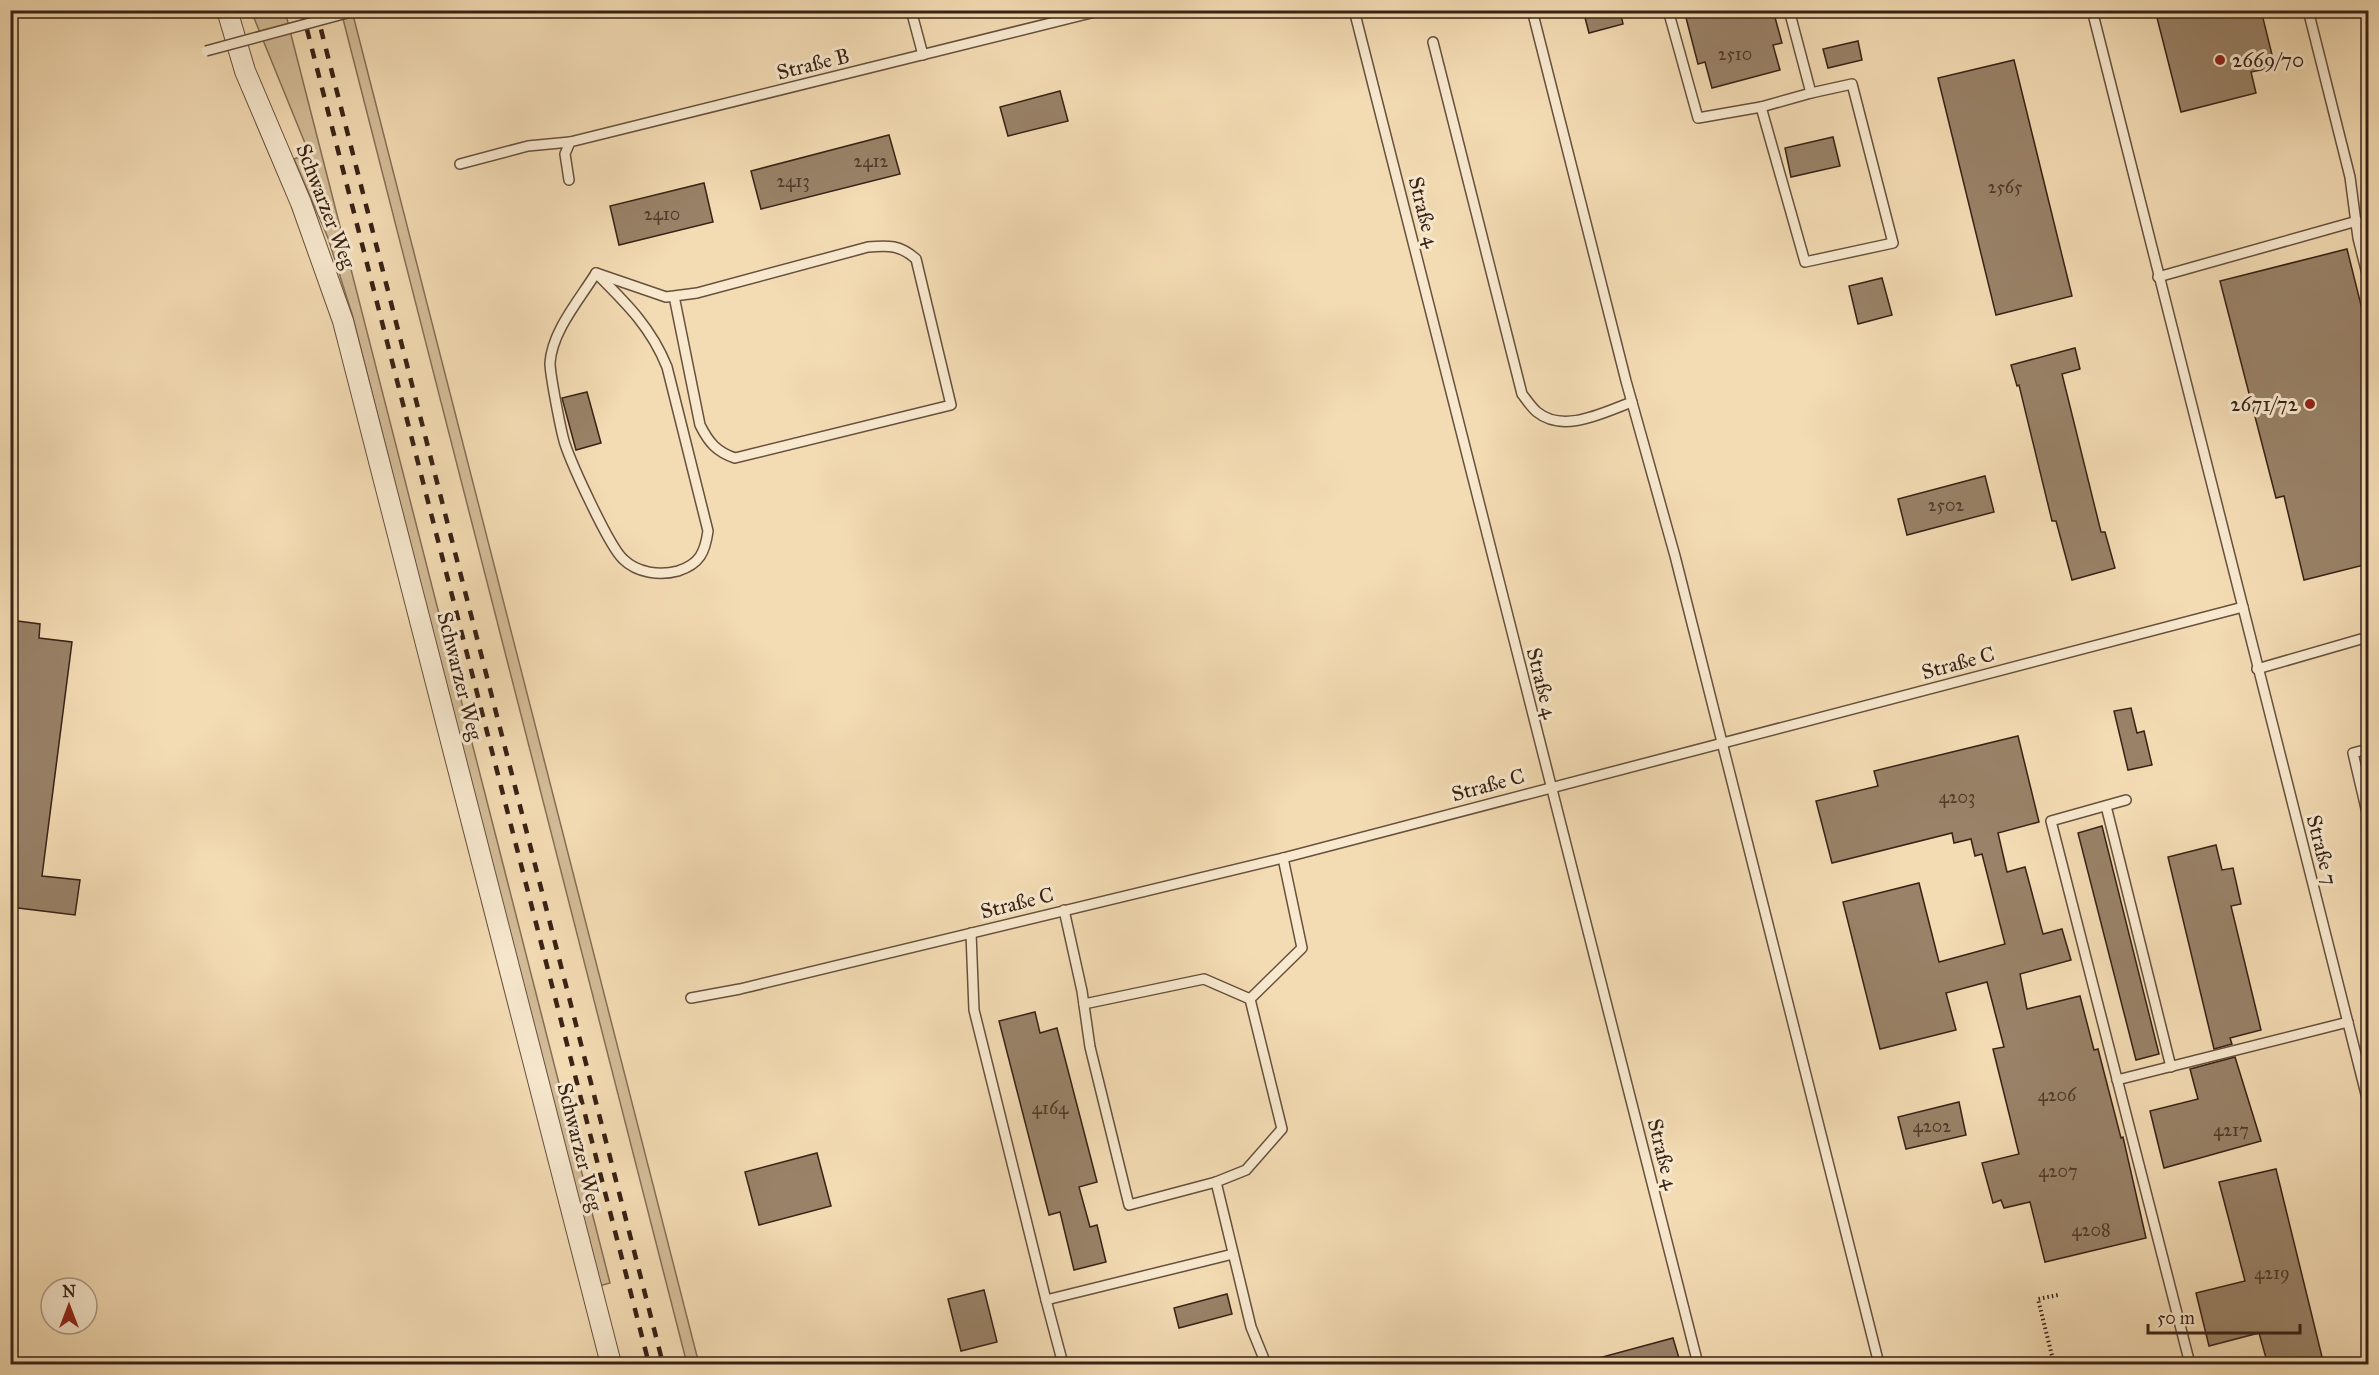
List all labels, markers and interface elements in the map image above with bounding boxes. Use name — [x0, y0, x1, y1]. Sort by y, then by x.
street label: Straße B — [774, 42, 852, 86]
house number: 2510 — [1718, 43, 1752, 65]
place label: 2669/70 — [2232, 47, 2304, 73]
marker: 2669/70 — [2213, 53, 2227, 67]
street label: Schwarzer Weg — [290, 140, 362, 272]
house number: 2412 — [854, 150, 889, 172]
house number: 2413 — [776, 170, 810, 192]
street label: Straße 4 — [1403, 174, 1446, 251]
house number: 2565 — [1988, 176, 2023, 198]
house number: 2410 — [644, 203, 680, 225]
place label: 2671/72 — [2230, 391, 2299, 417]
marker: 2671/72 — [2303, 397, 2317, 411]
house number: 2502 — [1928, 494, 1964, 516]
street label: Schwarzer Weg — [432, 609, 489, 743]
street label: Straße C — [1919, 641, 1997, 685]
street label: Straße 4 — [1521, 645, 1564, 722]
street label: Straße C — [1449, 763, 1527, 807]
house number: 4203 — [1939, 786, 1975, 808]
street label: Straße 7 — [2301, 812, 2343, 888]
street label: Straße C — [978, 881, 1056, 925]
street label: Schwarzer Weg — [552, 1080, 609, 1214]
house number: 4206 — [2038, 1084, 2077, 1106]
house number: 4164 — [1032, 1097, 1069, 1119]
house number: 4202 — [1913, 1115, 1951, 1137]
street label: Straße 4 — [1642, 1116, 1685, 1193]
house number: 4217 — [2213, 1119, 2249, 1141]
house number: 4207 — [2039, 1160, 2078, 1182]
house number: 4208 — [2072, 1219, 2110, 1241]
house number: 4219 — [2254, 1262, 2290, 1284]
north arrow — [39, 1276, 99, 1336]
text: N — [62, 1282, 76, 1301]
scale bar — [2148, 1297, 2300, 1335]
text: 50 m — [2157, 1307, 2195, 1329]

